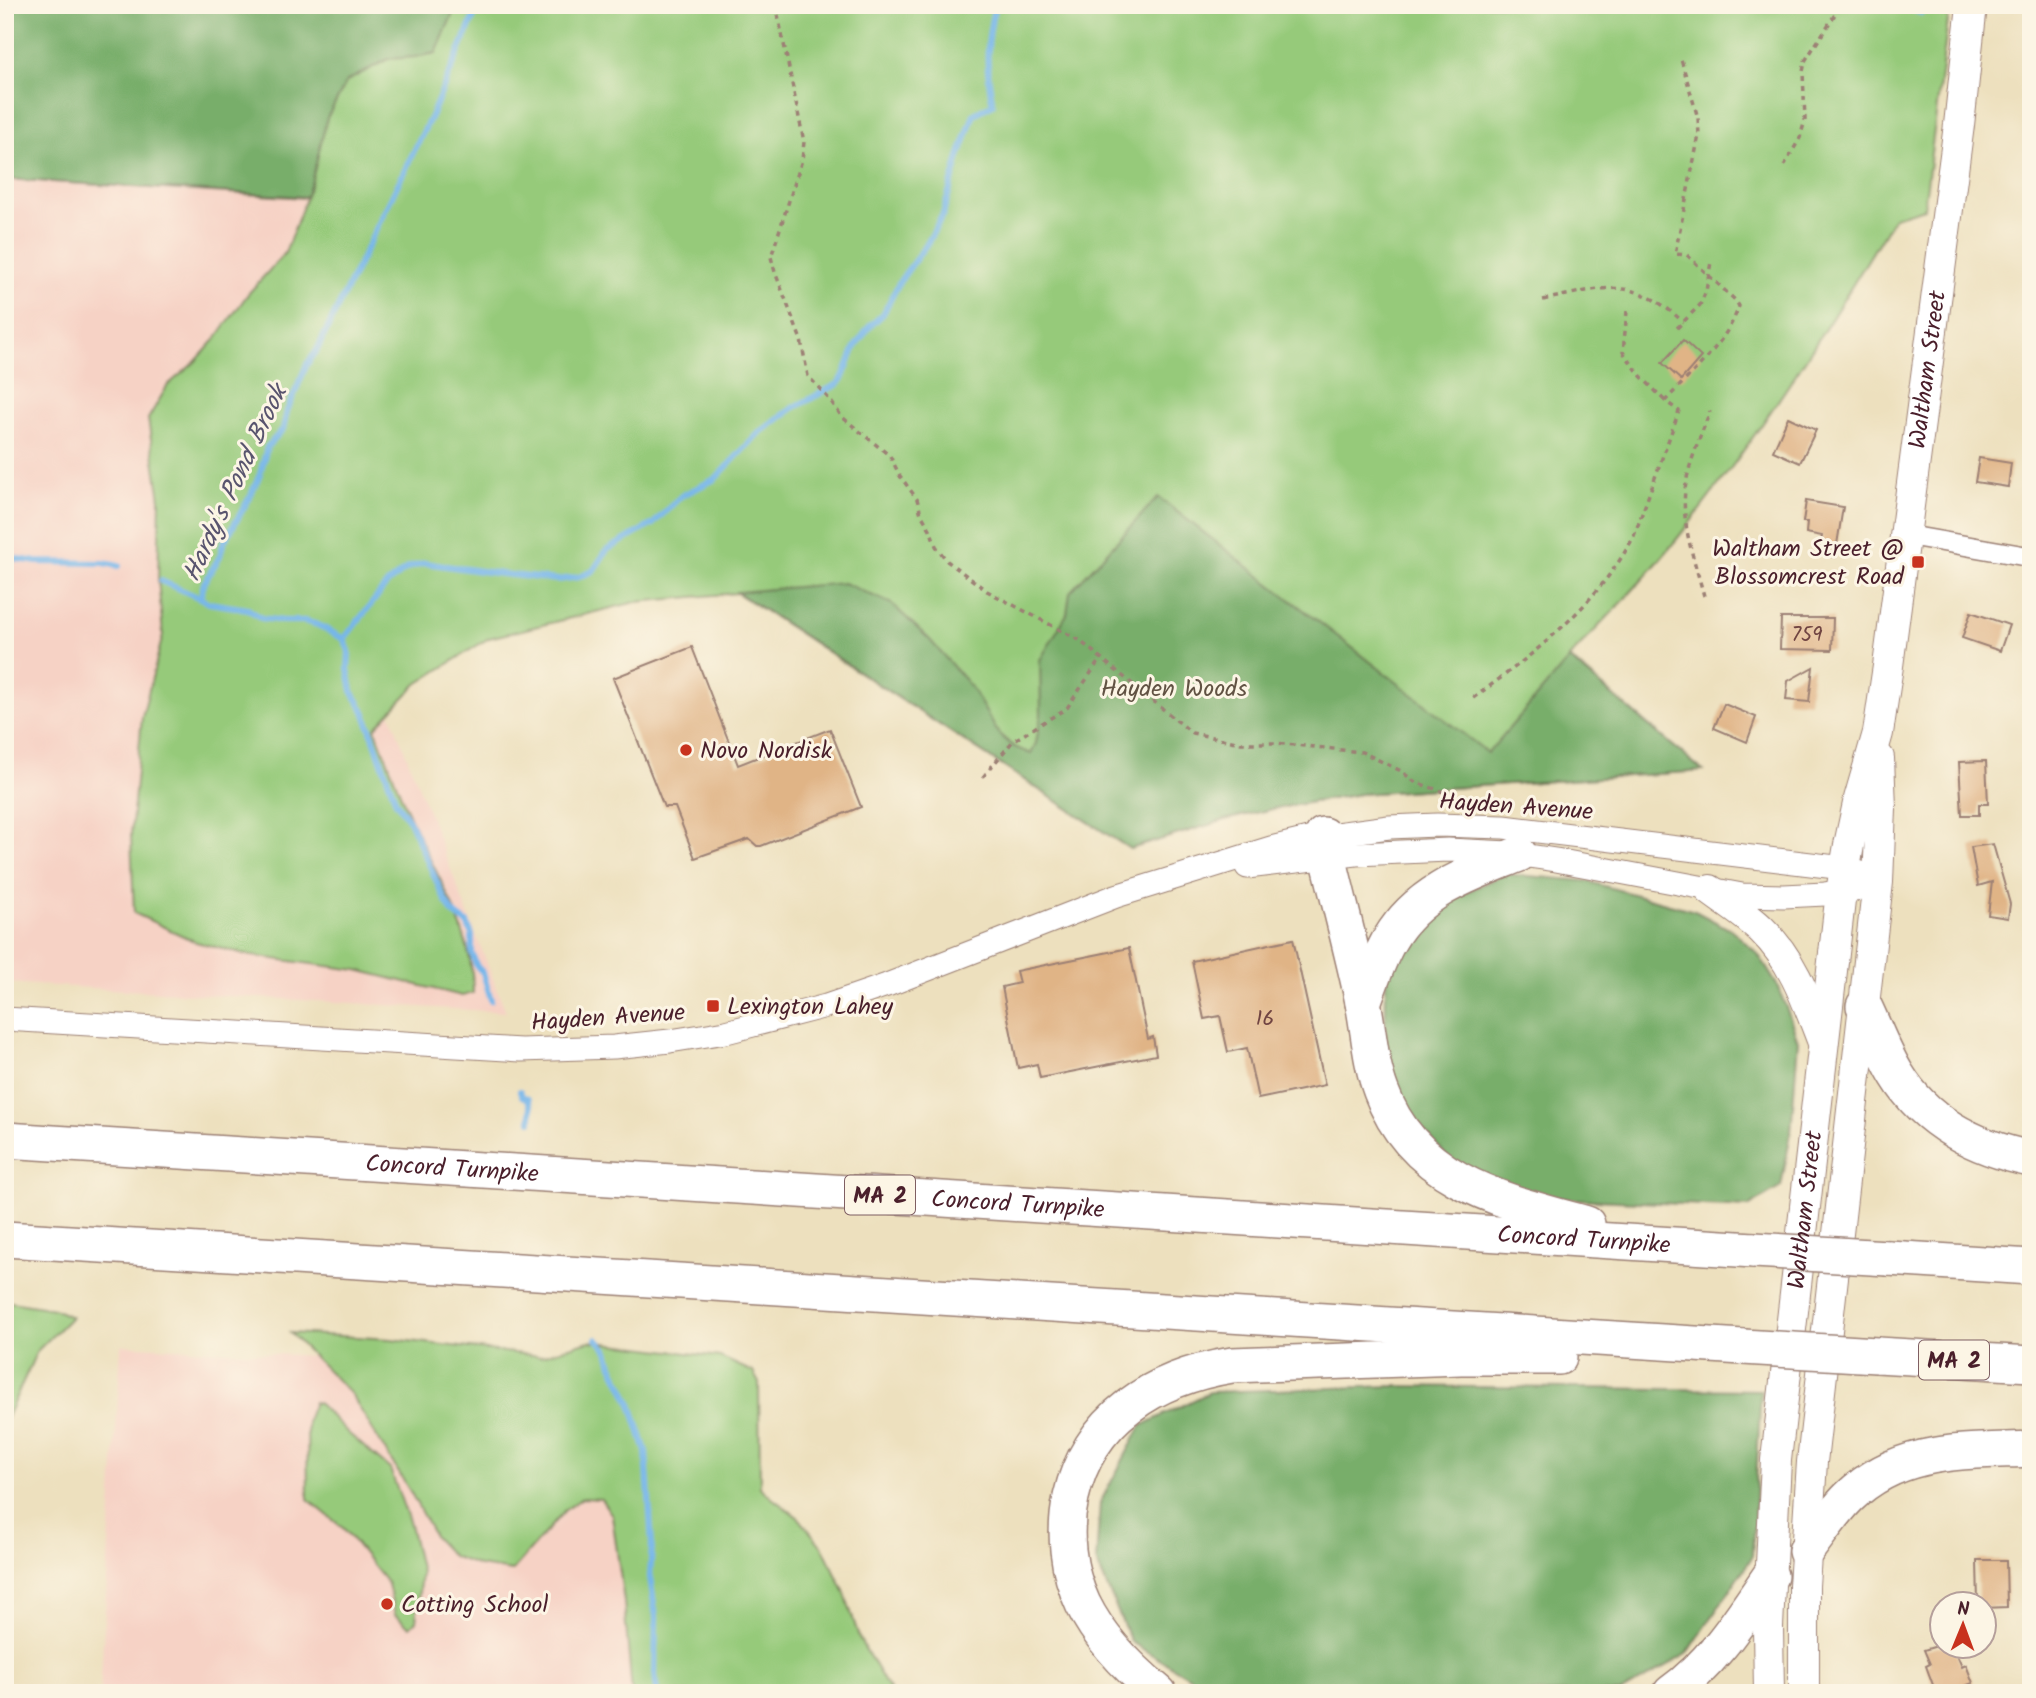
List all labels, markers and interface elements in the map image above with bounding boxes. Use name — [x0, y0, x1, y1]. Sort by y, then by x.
street label: Waltham Street — [1899, 288, 1958, 451]
water label: Hardy's Pond Brook — [172, 375, 301, 589]
place label: Waltham Street @ Blossomcrest Road — [1712, 530, 1905, 597]
marker: Waltham Street @ Blossomcrest Road — [1910, 554, 1926, 570]
house number: 759 — [1791, 619, 1823, 652]
park label: Hayden Woods — [1101, 670, 1247, 709]
place label: Novo Nordisk — [700, 732, 833, 771]
marker: Novo Nordisk — [678, 742, 694, 758]
street label: Hayden Avenue — [1437, 783, 1594, 832]
place label: Lexington Lahey — [727, 988, 894, 1027]
street label: Hayden Avenue — [530, 994, 687, 1043]
marker: Lexington Lahey — [705, 998, 721, 1014]
house number: 16 — [1256, 1003, 1274, 1036]
street label: Waltham Street — [1778, 1128, 1835, 1291]
street label: Concord Turnpike — [364, 1145, 540, 1195]
road number: MA 2 — [845, 1176, 915, 1214]
street label: Concord Turnpike — [930, 1180, 1106, 1230]
street label: Concord Turnpike — [1496, 1216, 1672, 1266]
road number: MA 2 — [1919, 1340, 1989, 1380]
place label: Cotting School — [401, 1586, 548, 1625]
north arrow — [1927, 1590, 1997, 1660]
text: N — [1957, 1595, 1970, 1625]
marker: Cotting School — [379, 1596, 395, 1612]

